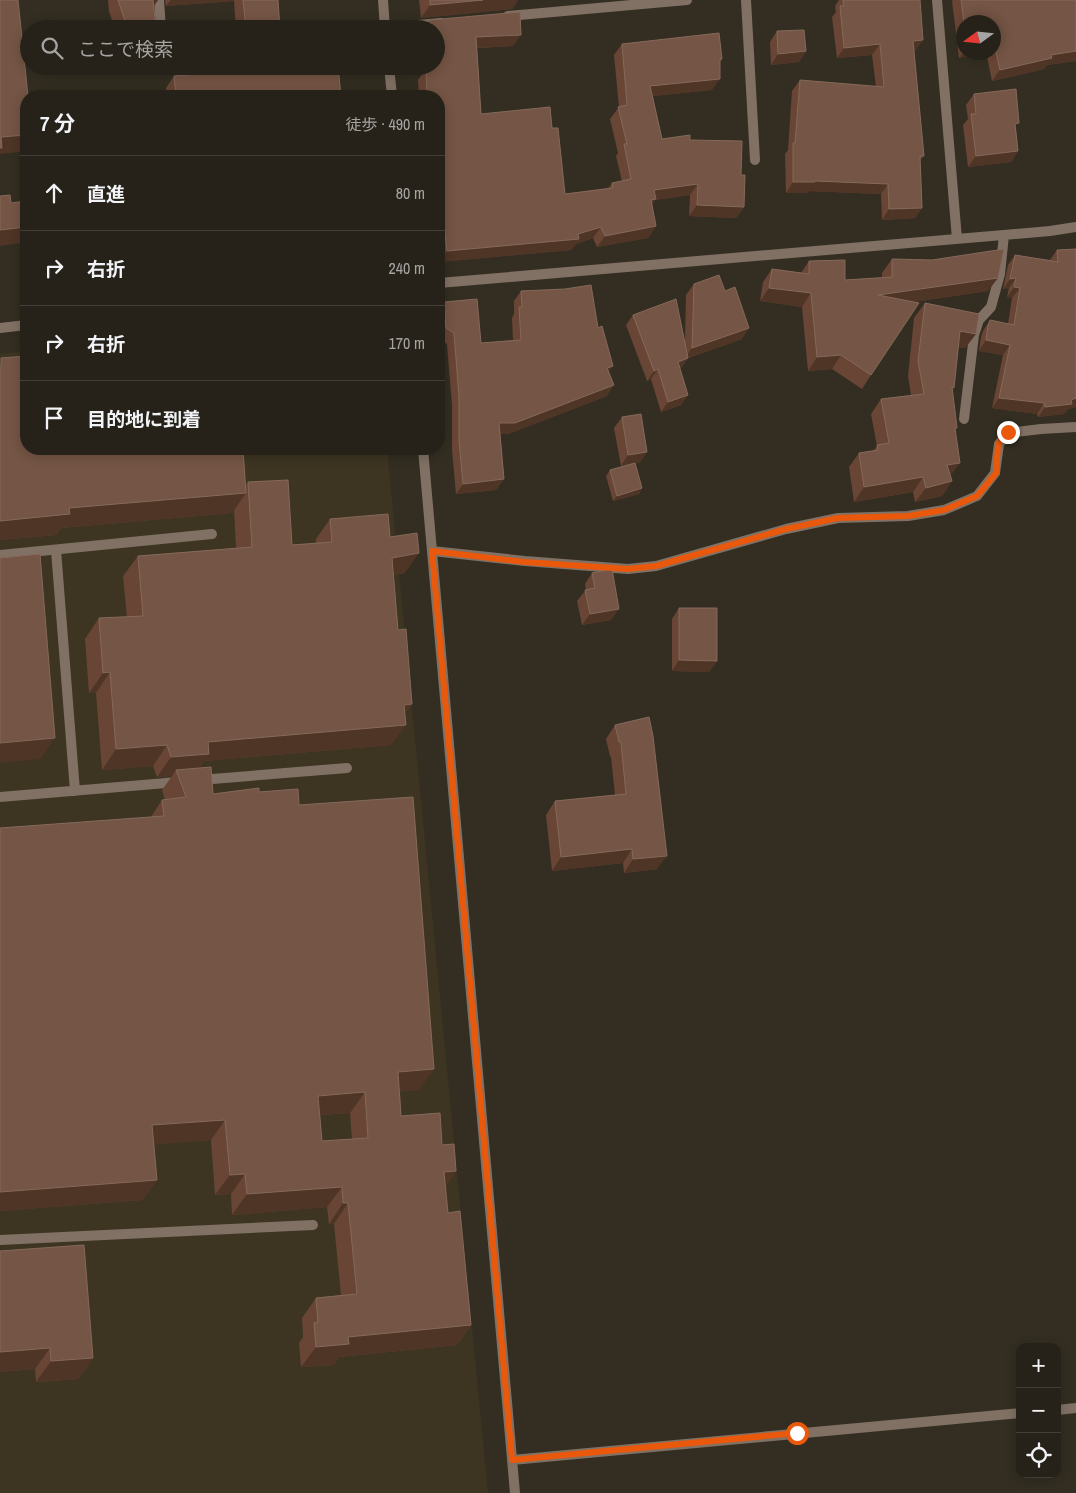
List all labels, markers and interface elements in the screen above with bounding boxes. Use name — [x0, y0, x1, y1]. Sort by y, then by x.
north arrow — [956, 15, 1001, 60]
search box — [20, 20, 445, 75]
icon: search — [38, 34, 66, 62]
text: ここで検索 — [78, 36, 173, 62]
text: 7 分 — [40, 109, 75, 138]
text: 徒歩 · 490 m — [346, 113, 425, 135]
icon: ahead — [40, 179, 68, 207]
text: 直進 — [87, 181, 125, 207]
text: 80 m — [396, 182, 425, 204]
icon: right — [40, 254, 68, 282]
text: 右折 — [87, 256, 125, 282]
text: 240 m — [389, 257, 425, 279]
icon: right — [40, 329, 68, 357]
text: 右折 — [87, 331, 125, 357]
text: 170 m — [389, 332, 425, 354]
icon: arrive — [40, 404, 68, 432]
text: 目的地に到着 — [87, 406, 201, 432]
route end — [997, 421, 1020, 444]
map controls — [1016, 1343, 1061, 1478]
button: + — [1016, 1343, 1061, 1388]
button: − — [1016, 1388, 1061, 1433]
route start — [786, 1422, 809, 1445]
button: locate — [1016, 1433, 1061, 1478]

